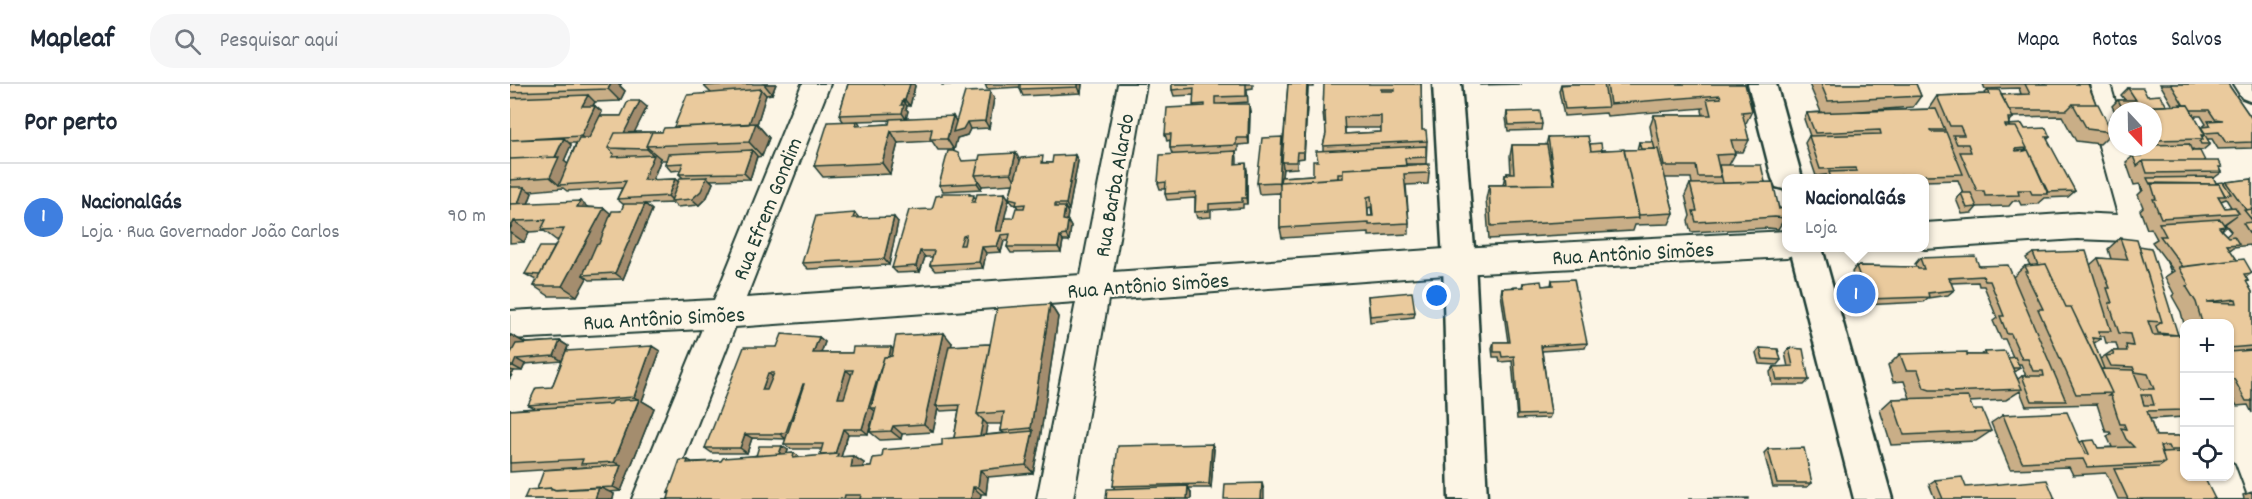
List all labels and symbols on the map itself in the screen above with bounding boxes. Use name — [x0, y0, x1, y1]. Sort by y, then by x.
north arrow — [2108, 102, 2162, 156]
street label: Rua Barba Alardo — [1089, 111, 1144, 260]
street label: Rua Efrem Gondim — [726, 133, 812, 285]
street label: Rua Antônio Simões — [1551, 236, 1715, 275]
street label: Rua Antônio Simões — [1066, 266, 1230, 309]
pin: 1 — [1836, 272, 1876, 316]
your location — [1422, 281, 1451, 310]
street label: Rua Antônio Simões — [582, 301, 746, 340]

